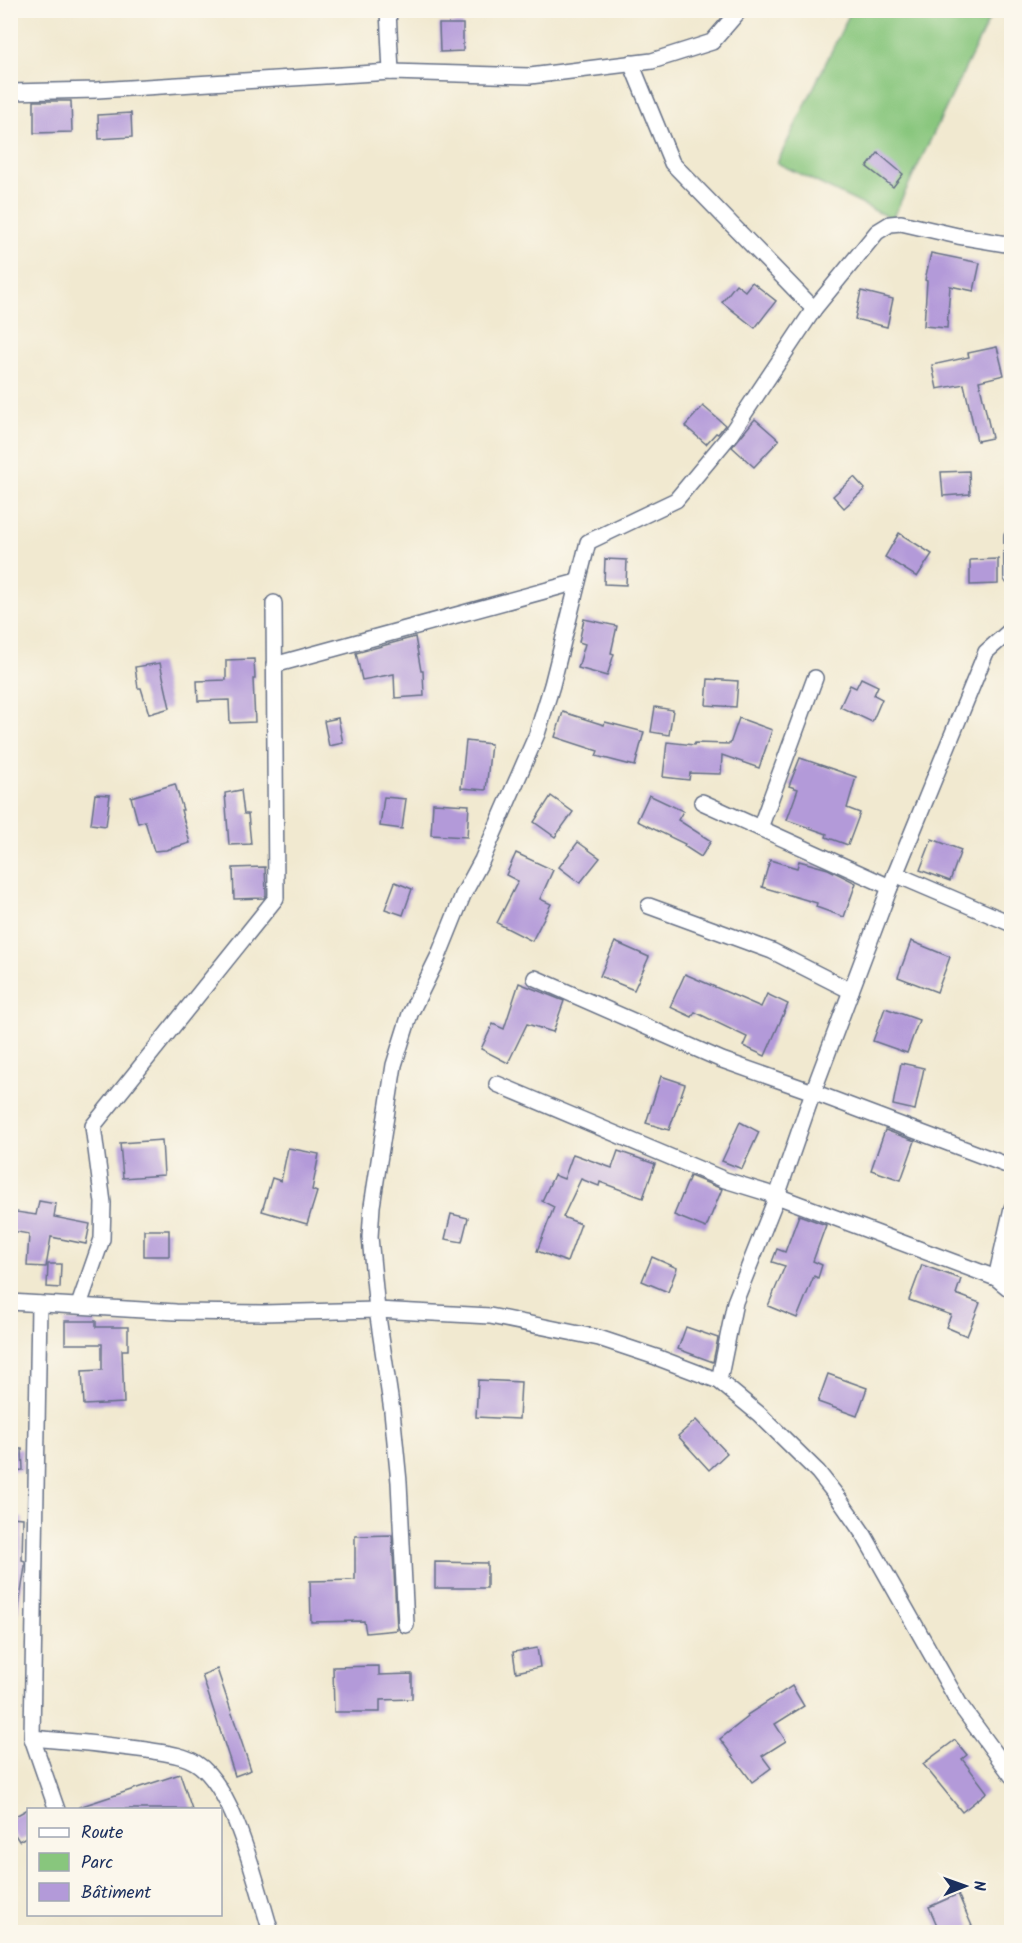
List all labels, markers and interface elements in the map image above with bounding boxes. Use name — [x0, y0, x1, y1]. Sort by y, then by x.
legend — [27, 1808, 222, 1916]
text: Route — [81, 1819, 123, 1848]
text: Parc — [81, 1849, 113, 1878]
north arrow — [935, 1856, 995, 1916]
text: Bâtiment — [81, 1879, 152, 1908]
text: N — [966, 1880, 991, 1891]

